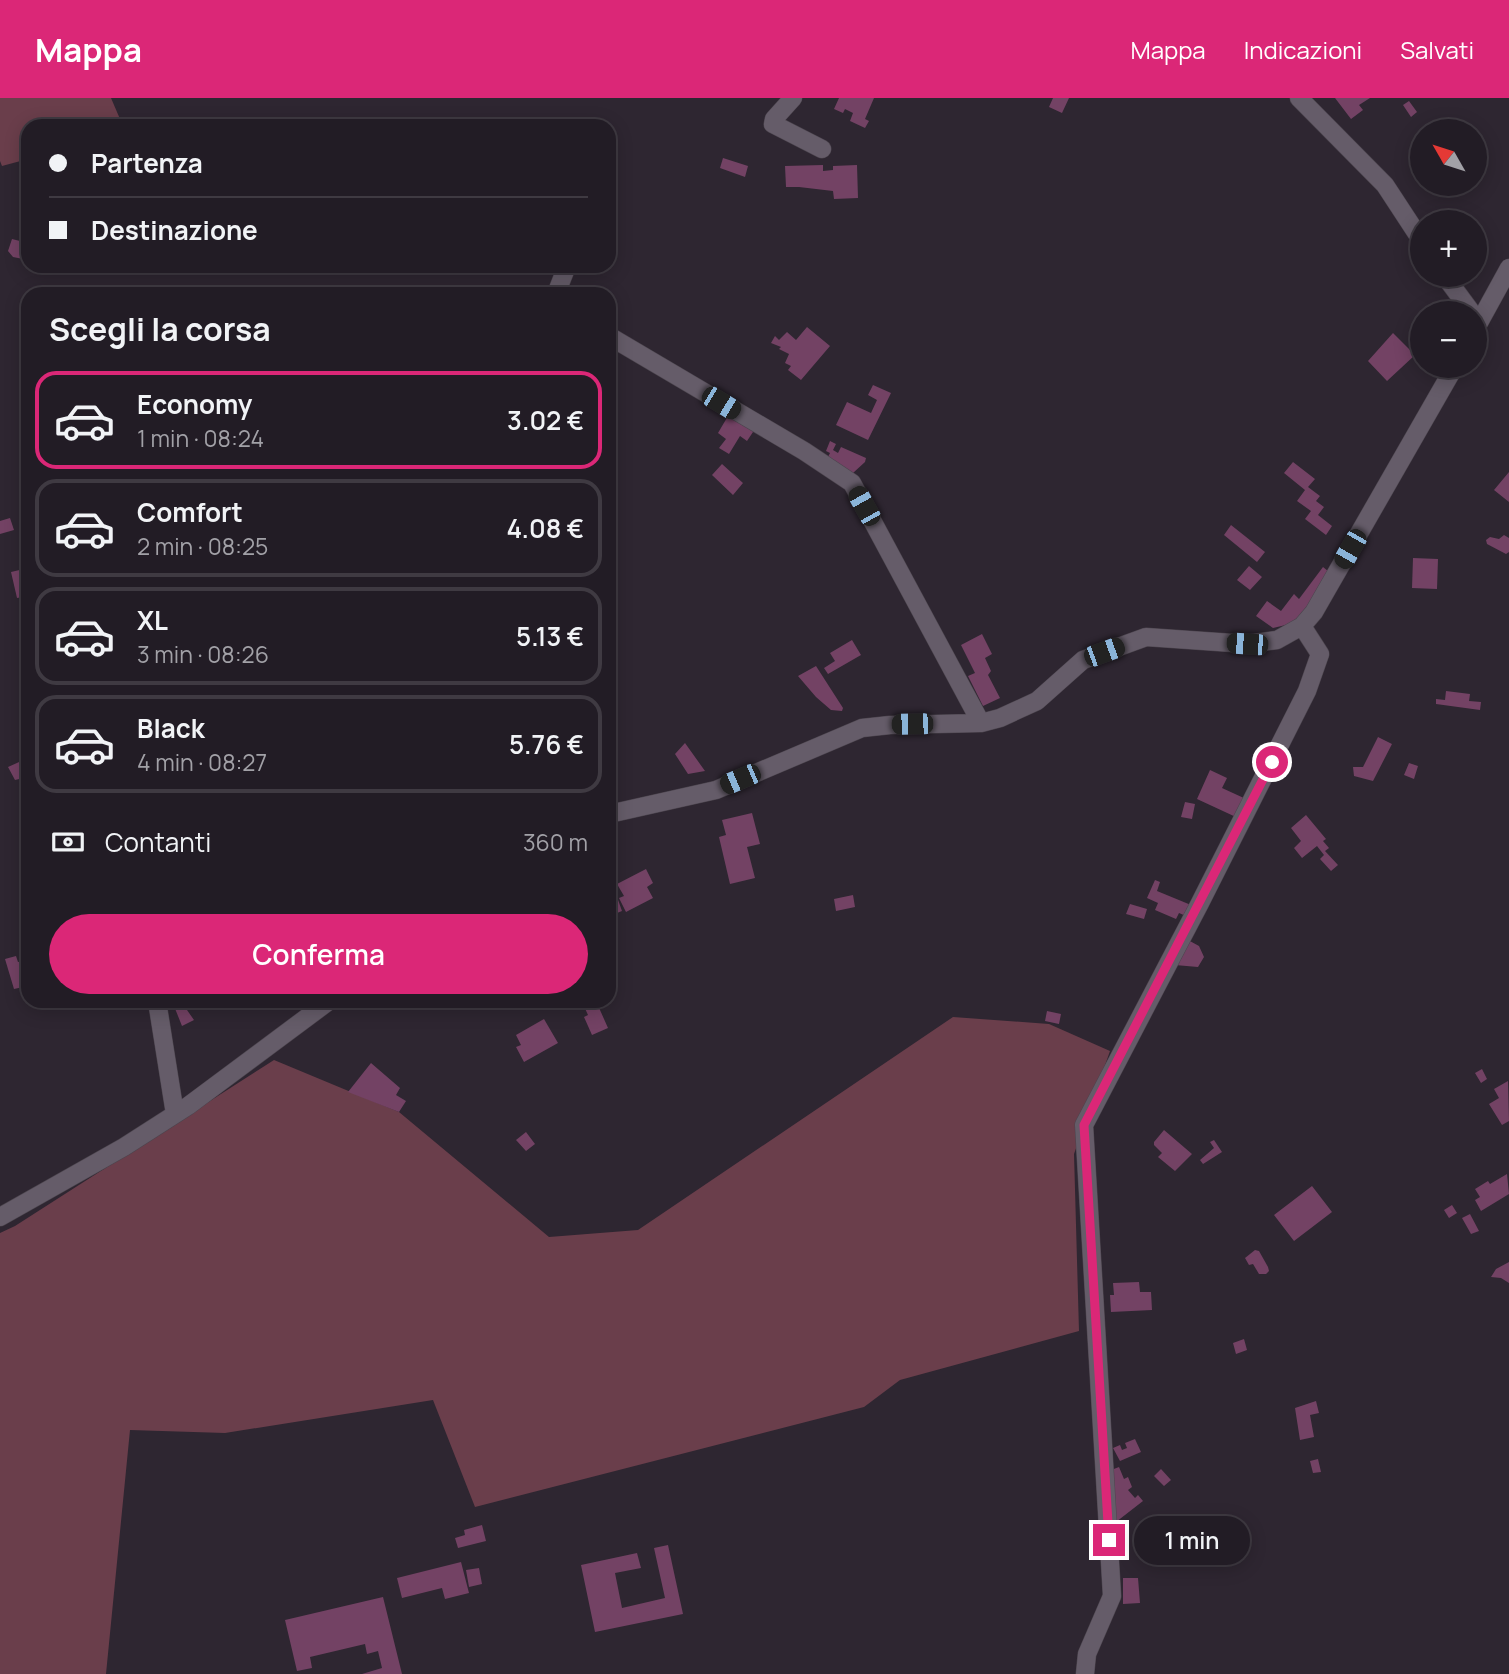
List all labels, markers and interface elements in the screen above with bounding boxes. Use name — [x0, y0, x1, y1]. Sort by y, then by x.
text: Mappa — [35, 27, 142, 72]
text: Mappa — [1130, 33, 1206, 66]
text: Indicazioni — [1244, 33, 1362, 66]
text: Salvati — [1400, 33, 1474, 66]
north arrow — [1410, 119, 1488, 196]
map controls — [1410, 119, 1487, 378]
text: Partenza — [91, 145, 203, 181]
button: + — [1410, 210, 1487, 287]
text: Destinazione — [91, 212, 258, 248]
button: − — [1410, 301, 1487, 378]
text: Scegli la corsa — [49, 307, 271, 351]
car — [698, 383, 745, 423]
text: Economy — [137, 386, 252, 422]
icon: car — [53, 389, 116, 452]
text: 3.02 € — [507, 402, 584, 438]
text: 1 min · 08:24 — [137, 422, 264, 454]
car — [845, 483, 884, 529]
text: Comfort — [137, 494, 243, 530]
icon: car — [53, 497, 116, 560]
text: 4.08 € — [506, 510, 584, 546]
car — [1331, 526, 1370, 572]
text: 2 min · 08:25 — [137, 530, 268, 562]
text: XL — [137, 602, 168, 638]
icon: car — [53, 605, 116, 668]
text: 5.13 € — [516, 618, 584, 654]
car — [1226, 632, 1269, 656]
car — [1081, 635, 1128, 669]
text: 3 min · 08:26 — [137, 638, 269, 670]
text: Black — [137, 710, 205, 746]
icon: car — [53, 713, 116, 776]
car — [891, 713, 934, 735]
text: 5.76 € — [509, 726, 584, 762]
text: 4 min · 08:27 — [137, 746, 267, 778]
route start — [1256, 746, 1288, 778]
car — [717, 761, 764, 797]
icon: cash — [49, 823, 87, 861]
text: Contanti — [105, 824, 211, 860]
text: 360 m — [523, 826, 588, 858]
button: Conferma — [49, 914, 588, 994]
callout: 1 min — [1134, 1516, 1249, 1564]
route end — [1093, 1524, 1125, 1556]
text: 1 min — [1165, 1524, 1219, 1556]

